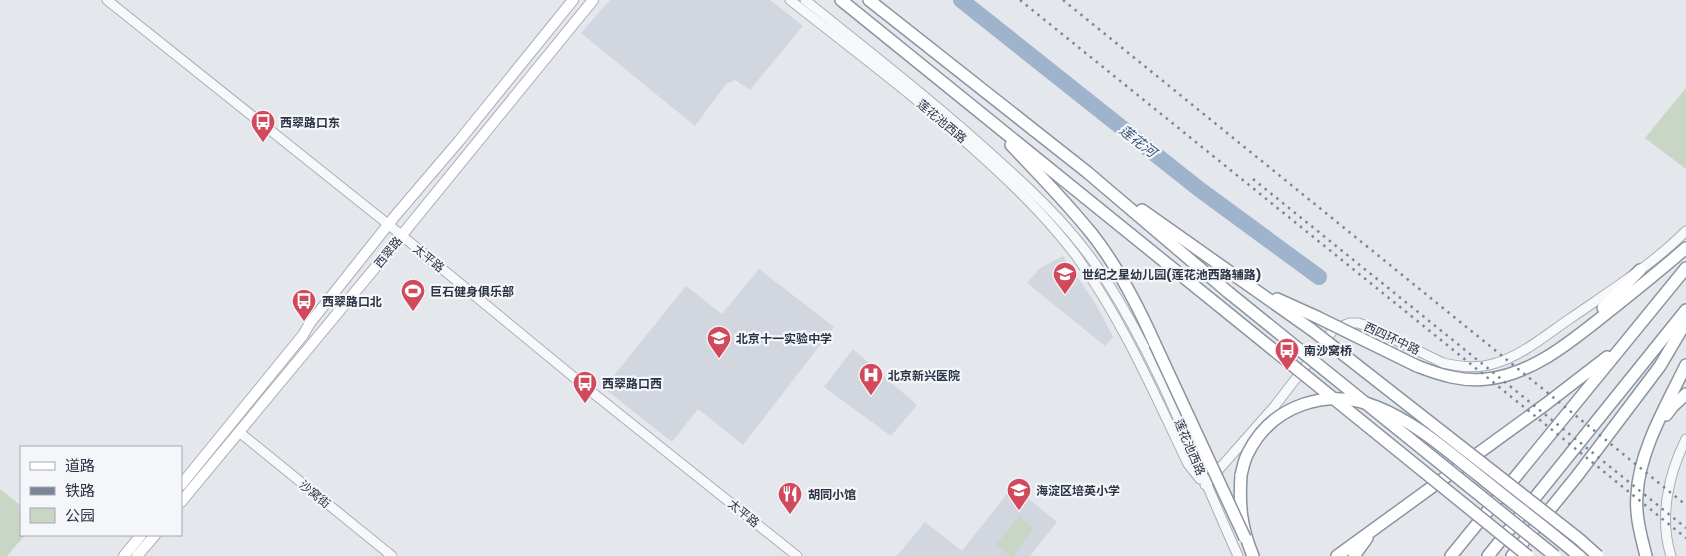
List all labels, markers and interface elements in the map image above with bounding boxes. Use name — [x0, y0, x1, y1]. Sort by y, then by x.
street label: 莲花池西路 — [914, 95, 970, 147]
bus stop icon: 西翠路口东 — [250, 109, 276, 143]
place label: 西翠路口东 — [280, 114, 340, 131]
water label: 莲花河 — [1115, 120, 1163, 164]
street label: 西翠路 — [370, 233, 406, 271]
street label: 太平路 — [410, 240, 448, 276]
school or university icon: 世纪之星幼儿园(莲花池西路辅路) — [1052, 261, 1078, 295]
place label: 世纪之星幼儿园(莲花池西路辅路) — [1082, 266, 1261, 283]
sports icon: 巨石健身俱乐部 — [400, 278, 426, 312]
place label: 巨石健身俱乐部 — [430, 283, 514, 300]
bus stop icon: 西翠路口北 — [291, 288, 317, 322]
place label: 西翠路口北 — [322, 293, 382, 310]
street label: 西四环中路 — [1361, 318, 1423, 358]
school or university icon: 北京十一实验中学 — [706, 325, 732, 359]
place label: 北京十一实验中学 — [736, 330, 832, 347]
bus stop icon: 南沙窝桥 — [1274, 337, 1300, 371]
place label: 南沙窝桥 — [1304, 342, 1352, 359]
hospital icon: 北京新兴医院 — [858, 362, 884, 396]
place label: 北京新兴医院 — [888, 367, 960, 384]
bus stop icon: 西翠路口西 — [572, 370, 598, 404]
place label: 西翠路口西 — [602, 375, 662, 392]
street label: 莲花池西路 — [1170, 416, 1210, 478]
legend — [20, 446, 182, 536]
text: 道路 — [65, 455, 95, 476]
street label: 沙窝街 — [296, 476, 334, 512]
school or university icon: 海淀区培英小学 — [1006, 477, 1032, 511]
text: 铁路 — [65, 480, 95, 501]
restaurant icon: 胡同小馆 — [777, 481, 803, 515]
place label: 海淀区培英小学 — [1036, 482, 1120, 499]
place label: 胡同小馆 — [808, 486, 856, 503]
street label: 太平路 — [725, 495, 763, 531]
text: 公园 — [65, 505, 95, 526]

